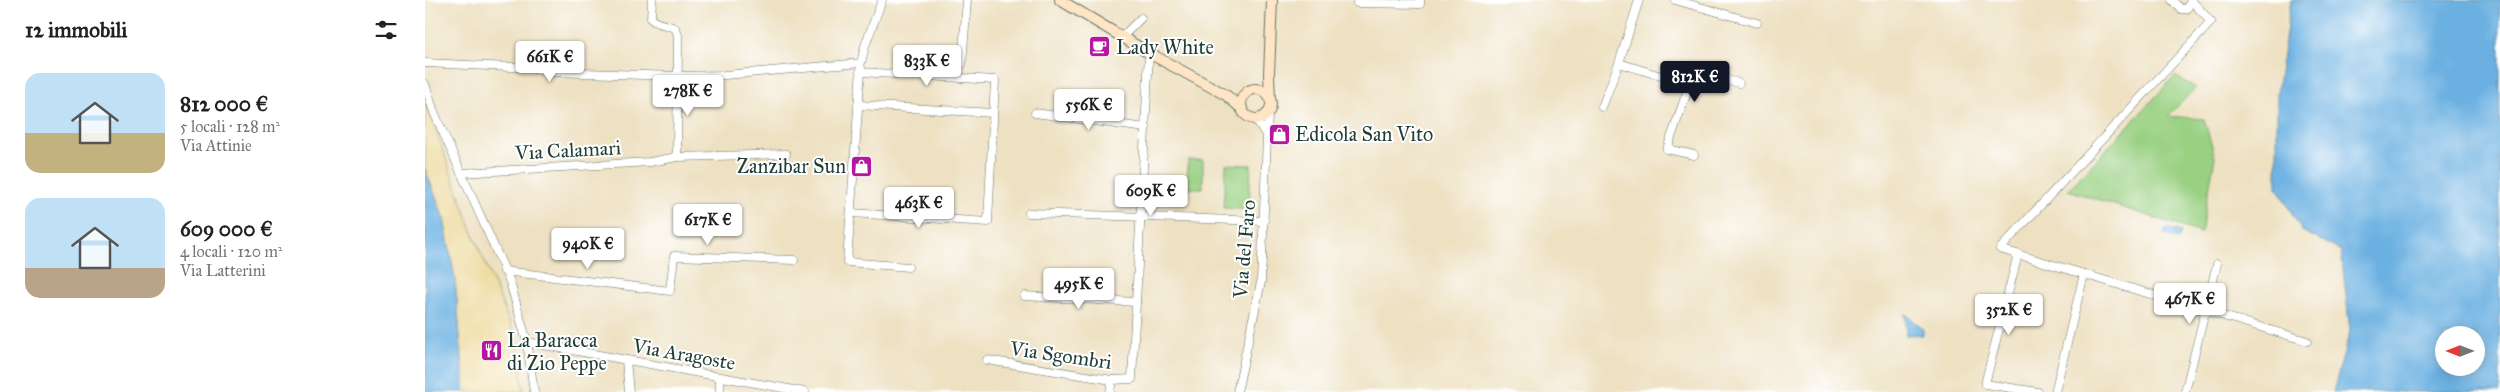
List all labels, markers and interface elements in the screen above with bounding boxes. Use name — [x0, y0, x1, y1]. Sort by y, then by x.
icon: filters — [372, 16, 400, 44]
text: 12 immobili — [25, 17, 127, 43]
cafe icon: Lady White — [1088, 35, 1112, 59]
place label: Lady White — [1116, 35, 1214, 59]
pin: 661K € — [509, 41, 591, 83]
pin: 833K € — [886, 44, 968, 87]
text: 661K € — [526, 47, 574, 66]
text: 833K € — [904, 51, 950, 70]
pin: 812K € — [1654, 61, 1736, 103]
text: 812K € — [1671, 67, 1719, 86]
pin: 278K € — [647, 74, 729, 117]
text: 278K € — [663, 81, 713, 100]
pin: 556K € — [1048, 88, 1130, 131]
text: 812 000 € — [180, 91, 268, 117]
icon: home — [65, 93, 125, 153]
text: 556K € — [1065, 95, 1113, 114]
text: 5 locali · 128 m² — [180, 117, 280, 136]
shop icon: Edicola San Vito — [1267, 122, 1291, 146]
place label: Edicola San Vito — [1295, 122, 1433, 146]
street label: Via Calamari — [513, 135, 622, 165]
text: Via Attinie — [180, 136, 252, 155]
place label: Zanzibar Sun — [737, 154, 846, 178]
shop icon: Zanzibar Sun — [850, 154, 874, 178]
pin: 609K € — [1110, 174, 1192, 217]
text: 609K € — [1126, 181, 1176, 200]
pin: 463K € — [878, 186, 960, 229]
text: 463K € — [895, 193, 943, 212]
street label: Via del Faro — [1228, 199, 1260, 300]
pin: 617K € — [667, 204, 749, 246]
text: 617K € — [684, 210, 732, 229]
text: 609 000 € — [180, 216, 273, 242]
icon: home — [65, 218, 125, 278]
pin: 940K € — [547, 228, 629, 270]
text: 940K € — [562, 234, 614, 253]
text: 4 locali · 120 m² — [180, 242, 282, 261]
text: Via Latterini — [180, 261, 266, 280]
pin: 495K € — [1038, 268, 1120, 310]
text: 495K € — [1054, 274, 1104, 293]
pin: 467K € — [2149, 282, 2231, 325]
text: 467K € — [2165, 289, 2215, 308]
pin: 352K € — [1968, 294, 2050, 336]
text: 352K € — [1986, 300, 2032, 319]
north arrow — [2435, 326, 2485, 376]
map controls — [2435, 326, 2485, 376]
place label: La Baracca di Zio Peppe — [507, 328, 607, 375]
street label: Via Aragoste — [630, 333, 737, 376]
street label: Via Sgombri — [1007, 336, 1114, 375]
restaurant icon: La Baracca di Zio Peppe — [479, 339, 503, 363]

